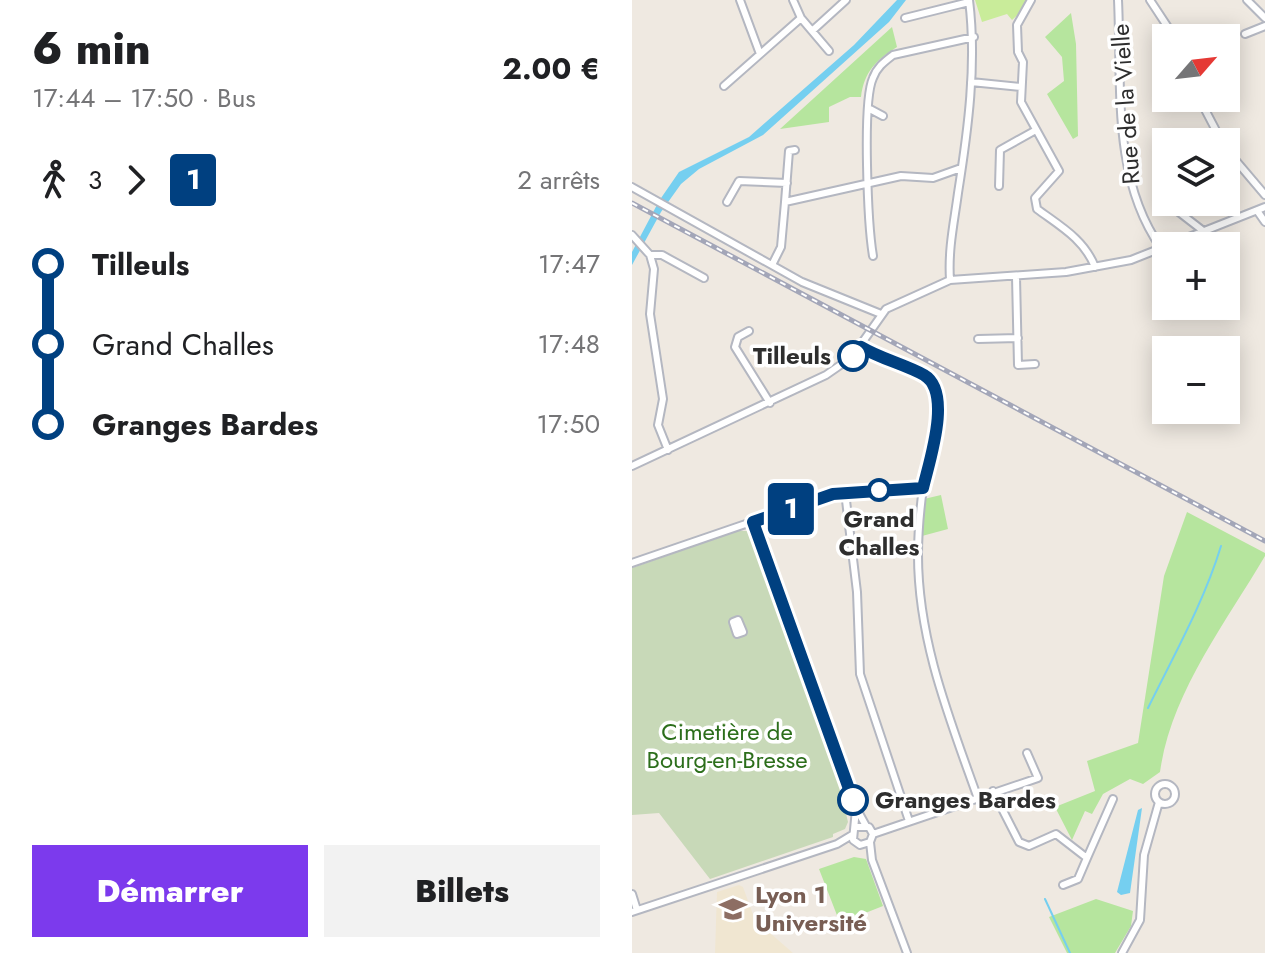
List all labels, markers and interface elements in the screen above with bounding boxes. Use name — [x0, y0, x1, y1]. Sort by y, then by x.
text: 6 min — [32, 17, 151, 81]
street label: Rue de la Vielle — [1102, 23, 1149, 186]
north arrow — [1152, 24, 1240, 112]
map controls — [1152, 24, 1240, 424]
text: 2.00 € — [502, 47, 600, 90]
text: 17:44 – 17:50 · Bus — [32, 79, 256, 117]
button: layers — [1152, 128, 1240, 216]
icon: walk — [32, 158, 76, 202]
icon: forward — [114, 158, 158, 202]
text: 1 — [186, 159, 200, 200]
text: 3 — [88, 161, 102, 199]
text: 2 arrêts — [517, 161, 600, 199]
button: + — [1152, 232, 1240, 320]
text: Tilleuls — [92, 243, 190, 286]
text: 17:47 — [538, 245, 600, 283]
text: Grand Challes — [92, 323, 274, 366]
text: 17:48 — [537, 325, 600, 363]
button: − — [1152, 336, 1240, 424]
place label: Tilleuls — [753, 338, 831, 373]
marker: Tilleuls — [838, 341, 868, 371]
text: Granges Bardes — [92, 403, 318, 446]
text: 17:50 — [537, 405, 600, 443]
marker: Grand Challes — [868, 479, 890, 501]
line badge: 1 — [765, 483, 817, 535]
text: 1 — [784, 488, 798, 529]
place label: Grand Challes — [838, 501, 920, 564]
park label: Cimetière de Bourg-en-Bresse — [646, 714, 808, 777]
place label: Granges Bardes — [875, 782, 1056, 817]
marker: Granges Bardes — [838, 785, 868, 815]
button: Démarrer — [32, 845, 308, 937]
button: Billets — [324, 845, 600, 937]
place label: Lyon 1 Université — [755, 877, 867, 940]
school or university icon: Lyon 1 Université — [718, 894, 748, 924]

